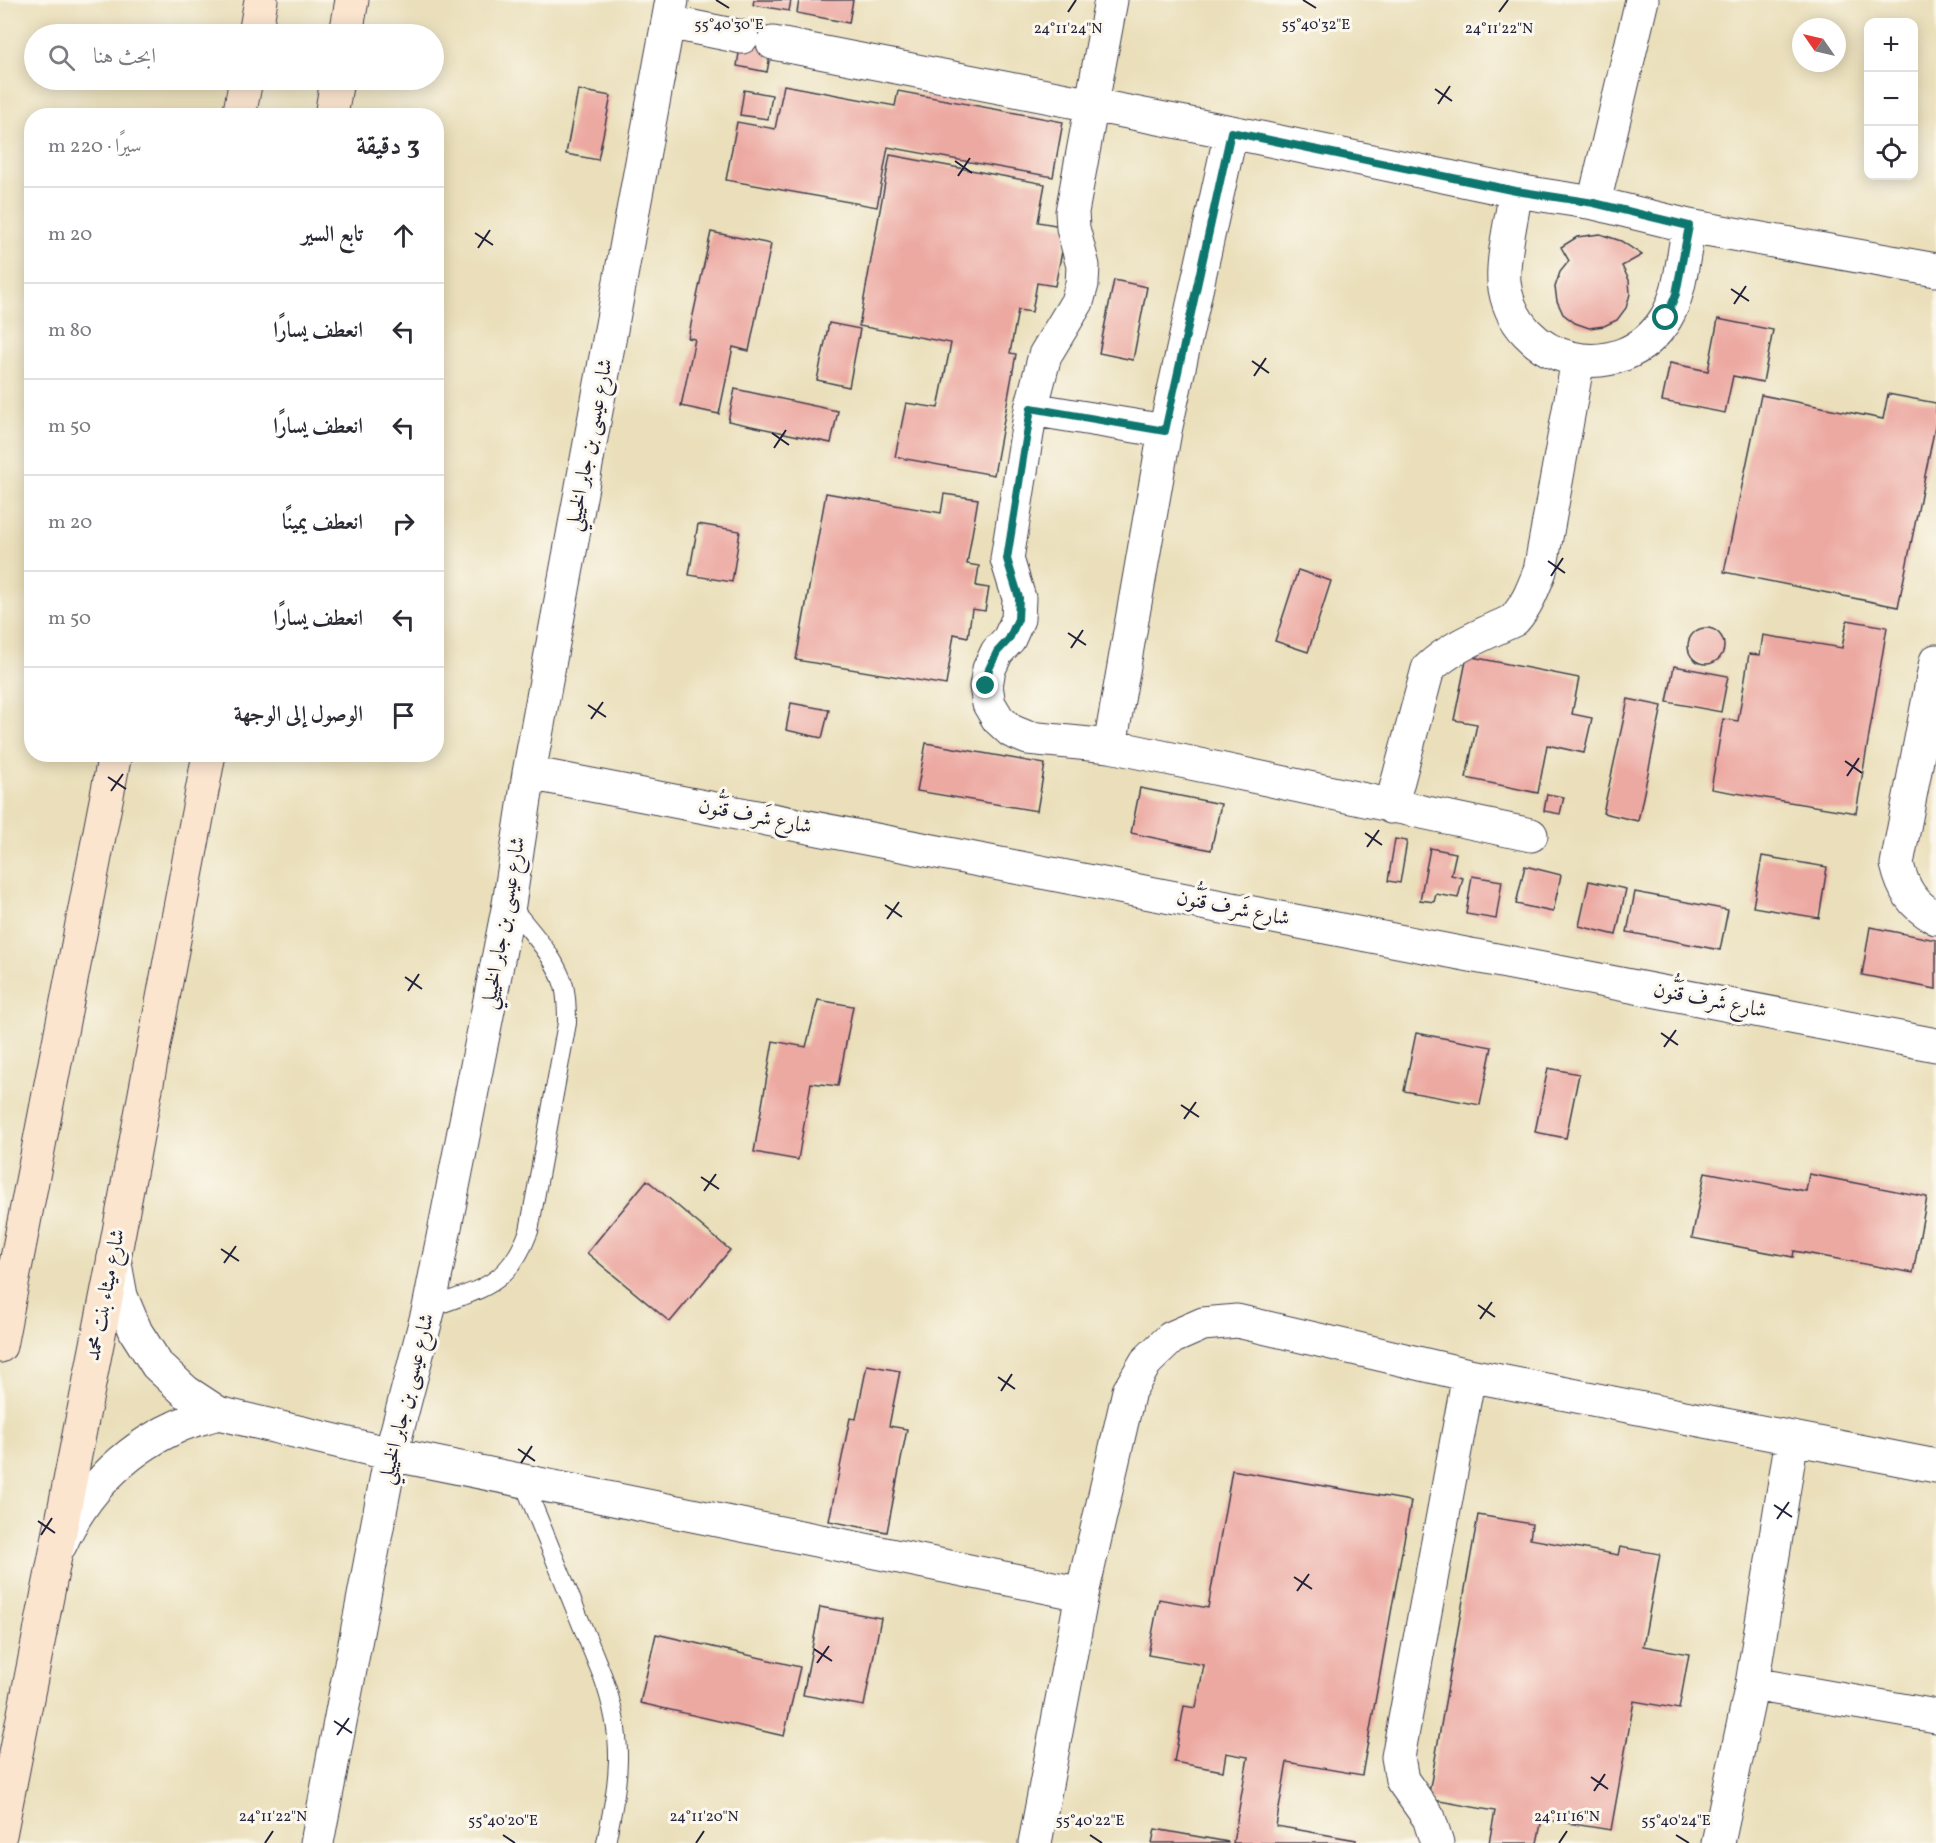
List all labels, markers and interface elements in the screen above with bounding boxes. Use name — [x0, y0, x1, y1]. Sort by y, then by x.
text: 55°40'30"E — [694, 15, 764, 36]
text: 55°40'32"E — [1282, 15, 1350, 36]
north arrow — [1792, 18, 1846, 72]
map controls — [1864, 18, 1918, 180]
button: + — [1864, 18, 1918, 72]
text: 24°11'24"N — [1034, 19, 1102, 40]
text: 24°11'22"N — [1465, 19, 1533, 40]
search box — [24, 24, 444, 90]
icon: search — [45, 41, 78, 74]
text: ابحث هنا — [93, 42, 156, 73]
button: − — [1864, 72, 1918, 126]
button: locate — [1864, 126, 1918, 180]
text: 3 دقيقة — [356, 129, 420, 165]
text: سيرًا · 220 m — [48, 133, 142, 161]
icon: ahead — [387, 219, 420, 252]
text: تابع السير — [301, 220, 363, 251]
text: 20 m — [48, 221, 92, 249]
route start — [1652, 304, 1678, 330]
icon: left — [387, 315, 420, 348]
text: انعطف يسارًا — [273, 316, 363, 347]
text: 80 m — [48, 317, 92, 345]
street label: شارع عيسى بن جابر الخييلي — [559, 356, 625, 534]
icon: left — [387, 411, 420, 444]
text: انعطف يسارًا — [273, 412, 363, 443]
text: 50 m — [48, 413, 91, 441]
icon: right — [387, 507, 420, 540]
text: انعطف يمينًا — [282, 508, 363, 539]
text: 20 m — [48, 509, 92, 537]
icon: left — [387, 603, 420, 636]
text: انعطف يسارًا — [273, 604, 363, 635]
text: 50 m — [48, 605, 91, 633]
route end — [972, 672, 998, 698]
icon: arrive — [387, 699, 420, 732]
text: الوصول إلى الوجهة — [234, 700, 363, 731]
street label: شارع شَرف قَنُّون — [695, 784, 816, 844]
street label: شارع عيسى بن جابر الخييلي — [475, 834, 537, 1012]
street label: شارع شَرف قَنُّون — [1173, 876, 1294, 936]
street label: شارع شَرف قَنُّون — [1650, 968, 1771, 1028]
street label: شارع ميثاء بنت محمد — [79, 1226, 135, 1364]
street label: شارع عيسى بن جابر الخييلي — [372, 1311, 446, 1488]
text: 24°11'22"N — [239, 1807, 307, 1828]
text: 24°11'20"N — [669, 1807, 739, 1828]
text: 24°11'16"N — [1534, 1807, 1600, 1828]
text: 55°40'20"E — [468, 1811, 538, 1832]
text: 55°40'22"E — [1055, 1811, 1125, 1832]
text: 55°40'24"E — [1641, 1811, 1711, 1832]

